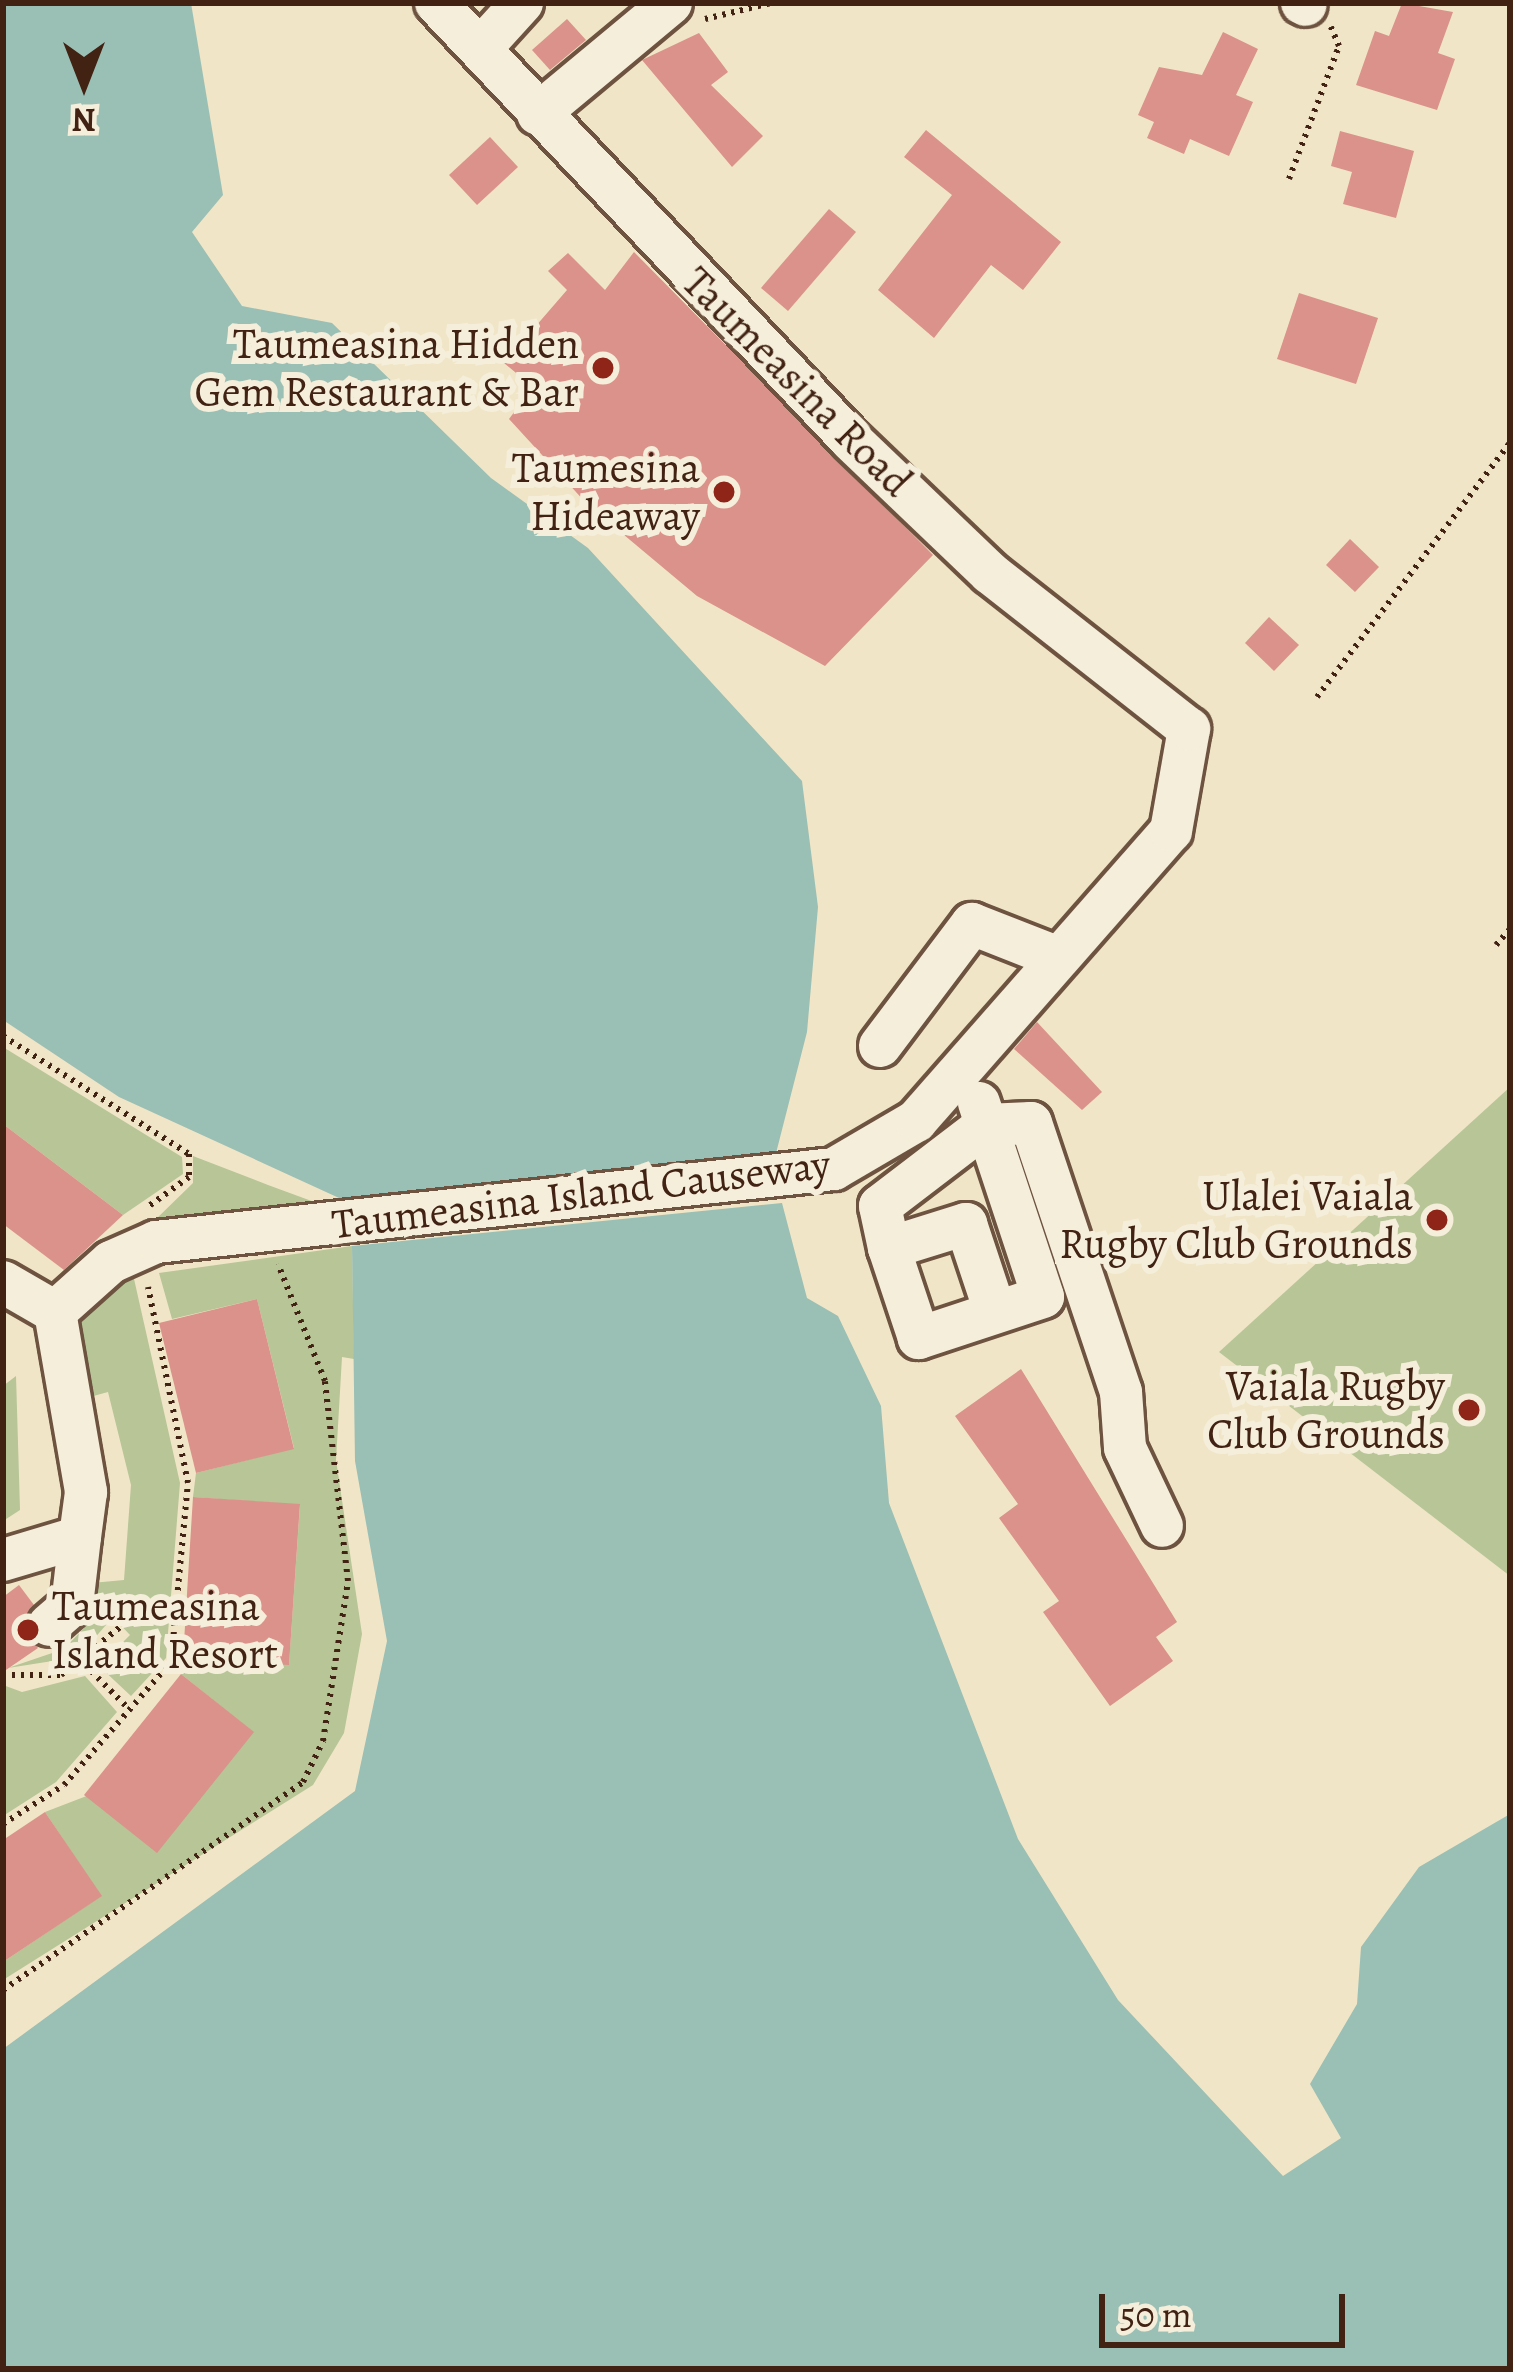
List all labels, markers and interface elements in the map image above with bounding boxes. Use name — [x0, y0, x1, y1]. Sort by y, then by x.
north arrow — [24, 24, 144, 144]
text: N — [72, 98, 96, 143]
street label: Taumeasina Road — [672, 257, 922, 507]
place label: Taumeasina Hidden Gem Restaurant & Bar — [195, 319, 579, 418]
marker: Taumeasina Hidden Gem Restaurant & Bar — [590, 355, 616, 381]
place label: Taumesina Hideaway — [512, 443, 700, 542]
marker: Taumesina Hideaway — [711, 479, 737, 505]
street label: Taumeasina Island Causeway — [329, 1138, 833, 1250]
place label: Ulalei Vaiala Rugby Club Grounds — [1059, 1171, 1413, 1270]
marker: Ulalei Vaiala Rugby Club Grounds — [1424, 1207, 1450, 1233]
place label: Vaiala Rugby Club Grounds — [1207, 1361, 1445, 1460]
marker: Vaiala Rugby Club Grounds — [1456, 1397, 1482, 1423]
place label: Taumeasina Island Resort — [52, 1581, 278, 1680]
marker: Taumeasina Island Resort — [15, 1617, 41, 1643]
scale bar — [1105, 2270, 1351, 2344]
text: 50 m — [1120, 2290, 1192, 2339]

